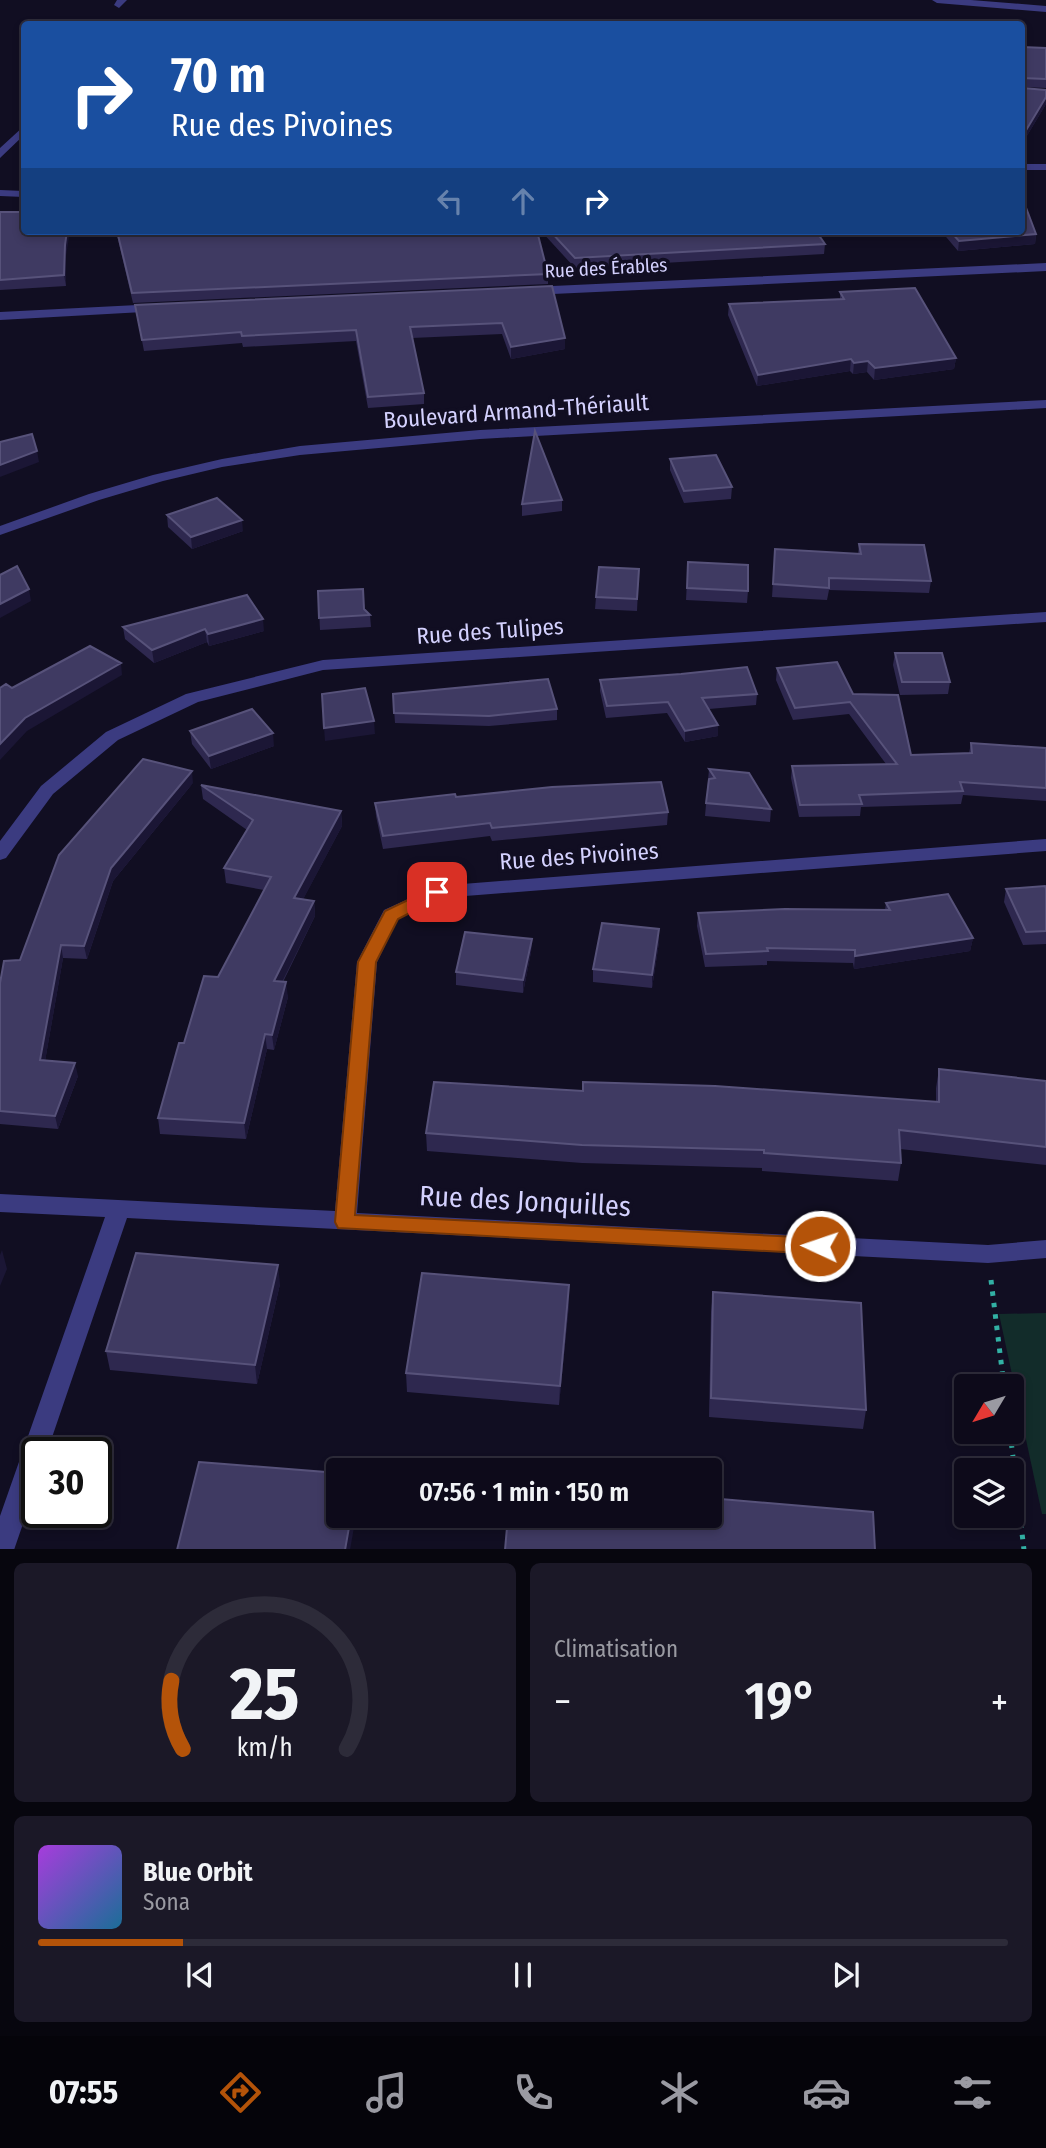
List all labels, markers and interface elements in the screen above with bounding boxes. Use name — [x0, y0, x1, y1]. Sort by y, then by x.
text: 70 m — [171, 46, 266, 105]
icon: right — [56, 49, 147, 140]
text: Rue des Pivoines — [171, 106, 393, 144]
icon: left — [431, 182, 469, 220]
icon: ahead — [504, 182, 542, 220]
icon: right — [577, 182, 615, 220]
street label: Rue des Érables — [544, 253, 668, 283]
street label: Boulevard Armand-Thériault — [382, 388, 650, 434]
street label: Rue des Tulipes — [416, 612, 565, 650]
street label: Rue des Pivoines — [499, 836, 660, 876]
pin — [407, 862, 467, 922]
icon: arrive — [418, 873, 456, 911]
street label: Rue des Jonquilles — [418, 1179, 632, 1223]
position arrow — [783, 1209, 857, 1283]
north arrow — [954, 1374, 1024, 1444]
map controls — [954, 1374, 1024, 1528]
speed limit sign: 30 — [21, 1437, 112, 1528]
button: layers — [954, 1458, 1024, 1528]
text: 07:56 · 1 min · 150 m — [419, 1477, 629, 1508]
text: Climatisation — [554, 1635, 678, 1663]
text: 25 — [229, 1651, 300, 1738]
text: 19° — [745, 1670, 817, 1733]
text: − — [554, 1679, 571, 1725]
text: + — [991, 1679, 1008, 1725]
text: km/h — [237, 1732, 293, 1762]
text: Blue Orbit — [143, 1857, 253, 1888]
text: Sona — [143, 1888, 190, 1916]
icon: previous — [181, 1956, 219, 1994]
icon: pause — [504, 1956, 542, 1994]
icon: next — [827, 1956, 865, 1994]
icon: directions — [216, 2068, 265, 2117]
icon: music — [362, 2068, 411, 2117]
icon: phone — [509, 2068, 558, 2117]
icon: climate — [655, 2068, 704, 2117]
icon: car — [802, 2068, 851, 2117]
icon: filters — [948, 2068, 997, 2117]
text: 07:55 — [49, 2073, 118, 2111]

